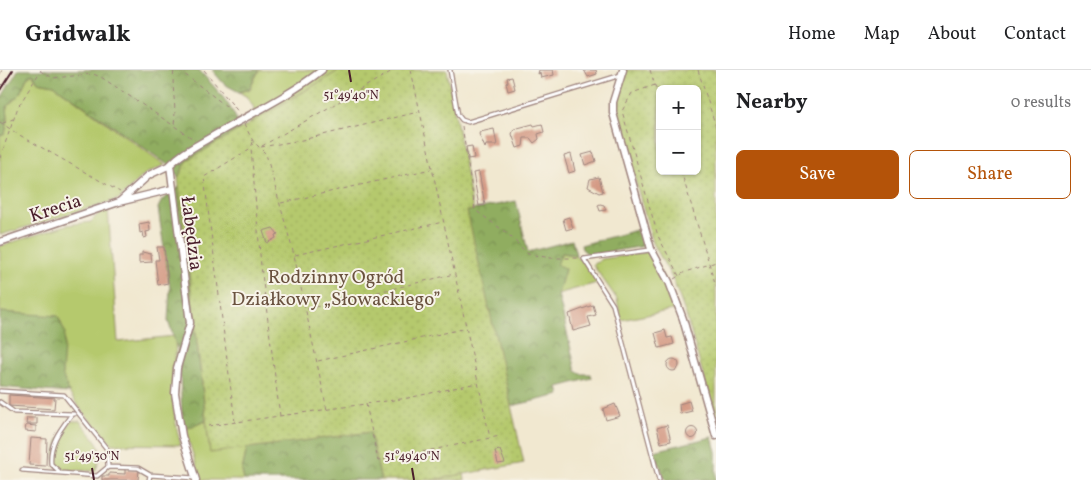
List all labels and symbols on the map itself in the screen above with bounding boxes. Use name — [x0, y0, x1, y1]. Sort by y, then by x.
text: 51°49'40"N — [323, 88, 379, 104]
street label: Krecia — [26, 188, 85, 230]
street label: Łabędzia — [174, 194, 208, 272]
park label: Rodzinny Ogród Działkowy „Słowackiego” — [231, 265, 441, 313]
text: 51°49'30"N — [64, 449, 120, 465]
text: 51°49'40"N — [384, 449, 440, 465]

